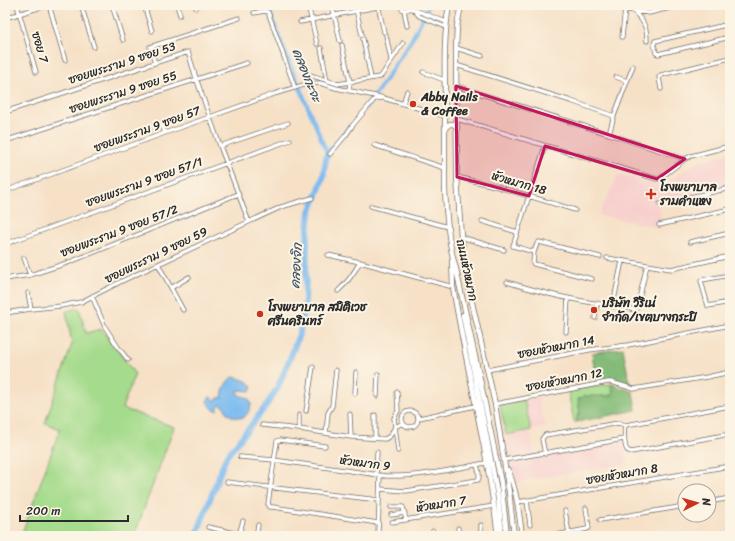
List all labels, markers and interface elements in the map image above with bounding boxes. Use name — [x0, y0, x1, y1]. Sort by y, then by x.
street label: ซอย 7 — [25, 29, 55, 66]
street label: ซอยพระราม 9 ซอย 53 — [65, 35, 179, 91]
water label: คลองกะจะ — [286, 45, 329, 107]
street label: ซอยพระราม 9 ซอย 55 — [66, 64, 180, 120]
place label: Abby Nails & Coffee — [420, 86, 478, 122]
street label: ซอยพระราม 9 ซอย 57 — [91, 99, 204, 158]
marker: Abby Nails & Coffee — [408, 99, 418, 109]
street label: ซอยพระราม 9 ซอย 57/1 — [82, 151, 206, 213]
street label: หัวหมาก 18 — [489, 165, 549, 201]
place label: โรงพยาบาล รามคำแหง — [659, 176, 717, 212]
marker: โรงพยาบาล รามคำแหง — [645, 188, 657, 200]
street label: ซอยพระราม 9 ซอย 57/2 — [57, 198, 181, 264]
street label: ซอยพระราม 9 ซอย 59 — [101, 220, 211, 290]
street label: ถนนหัวหมาก — [450, 237, 484, 303]
water label: คลองจิก — [283, 241, 309, 289]
place label: บริษัท วีริเน่ จำกัด/เขตบางกระปิ — [601, 292, 698, 328]
place label: โรงพยาบาล สมิติเวช ศรีนครินทร์ — [267, 296, 368, 332]
marker: บริษัท วีริเน่ จำกัด/เขตบางกระปิ — [589, 305, 599, 315]
marker: โรงพยาบาล สมิติเวช ศรีนครินทร์ — [255, 309, 265, 319]
street label: ซอยหัวหมาก 14 — [516, 329, 597, 365]
street label: ซอยหัวหมาก 12 — [524, 362, 604, 398]
street label: หัวหมาก 9 — [338, 449, 392, 477]
street label: ซอยหัวหมาก 8 — [584, 457, 660, 491]
north arrow — [677, 483, 717, 523]
street label: หัวหมาก 7 — [414, 489, 469, 519]
text: N — [696, 496, 716, 507]
scale bar — [20, 497, 128, 523]
text: 200 m — [26, 500, 60, 522]

